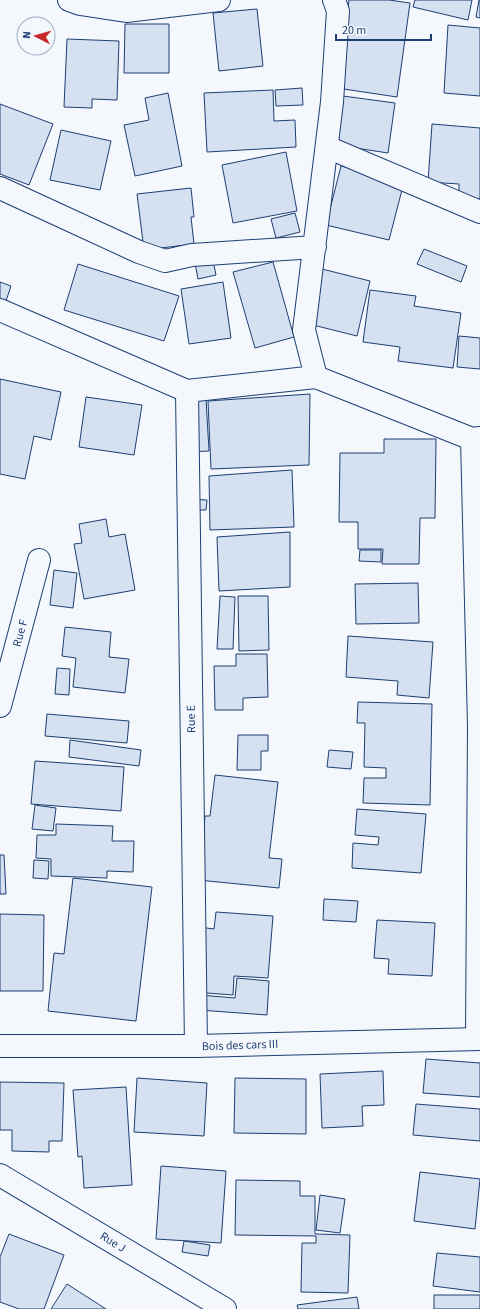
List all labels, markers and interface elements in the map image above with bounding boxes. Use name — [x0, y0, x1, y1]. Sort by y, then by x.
north arrow — [16, 16, 56, 56]
scale bar — [336, 16, 431, 42]
text: 20 m — [342, 22, 366, 39]
text: N — [19, 31, 34, 39]
street label: Rue F — [9, 618, 32, 649]
street label: Rue E — [183, 705, 200, 733]
street label: Bois des cars III — [202, 1036, 278, 1055]
street label: Rue J — [97, 1228, 129, 1257]

